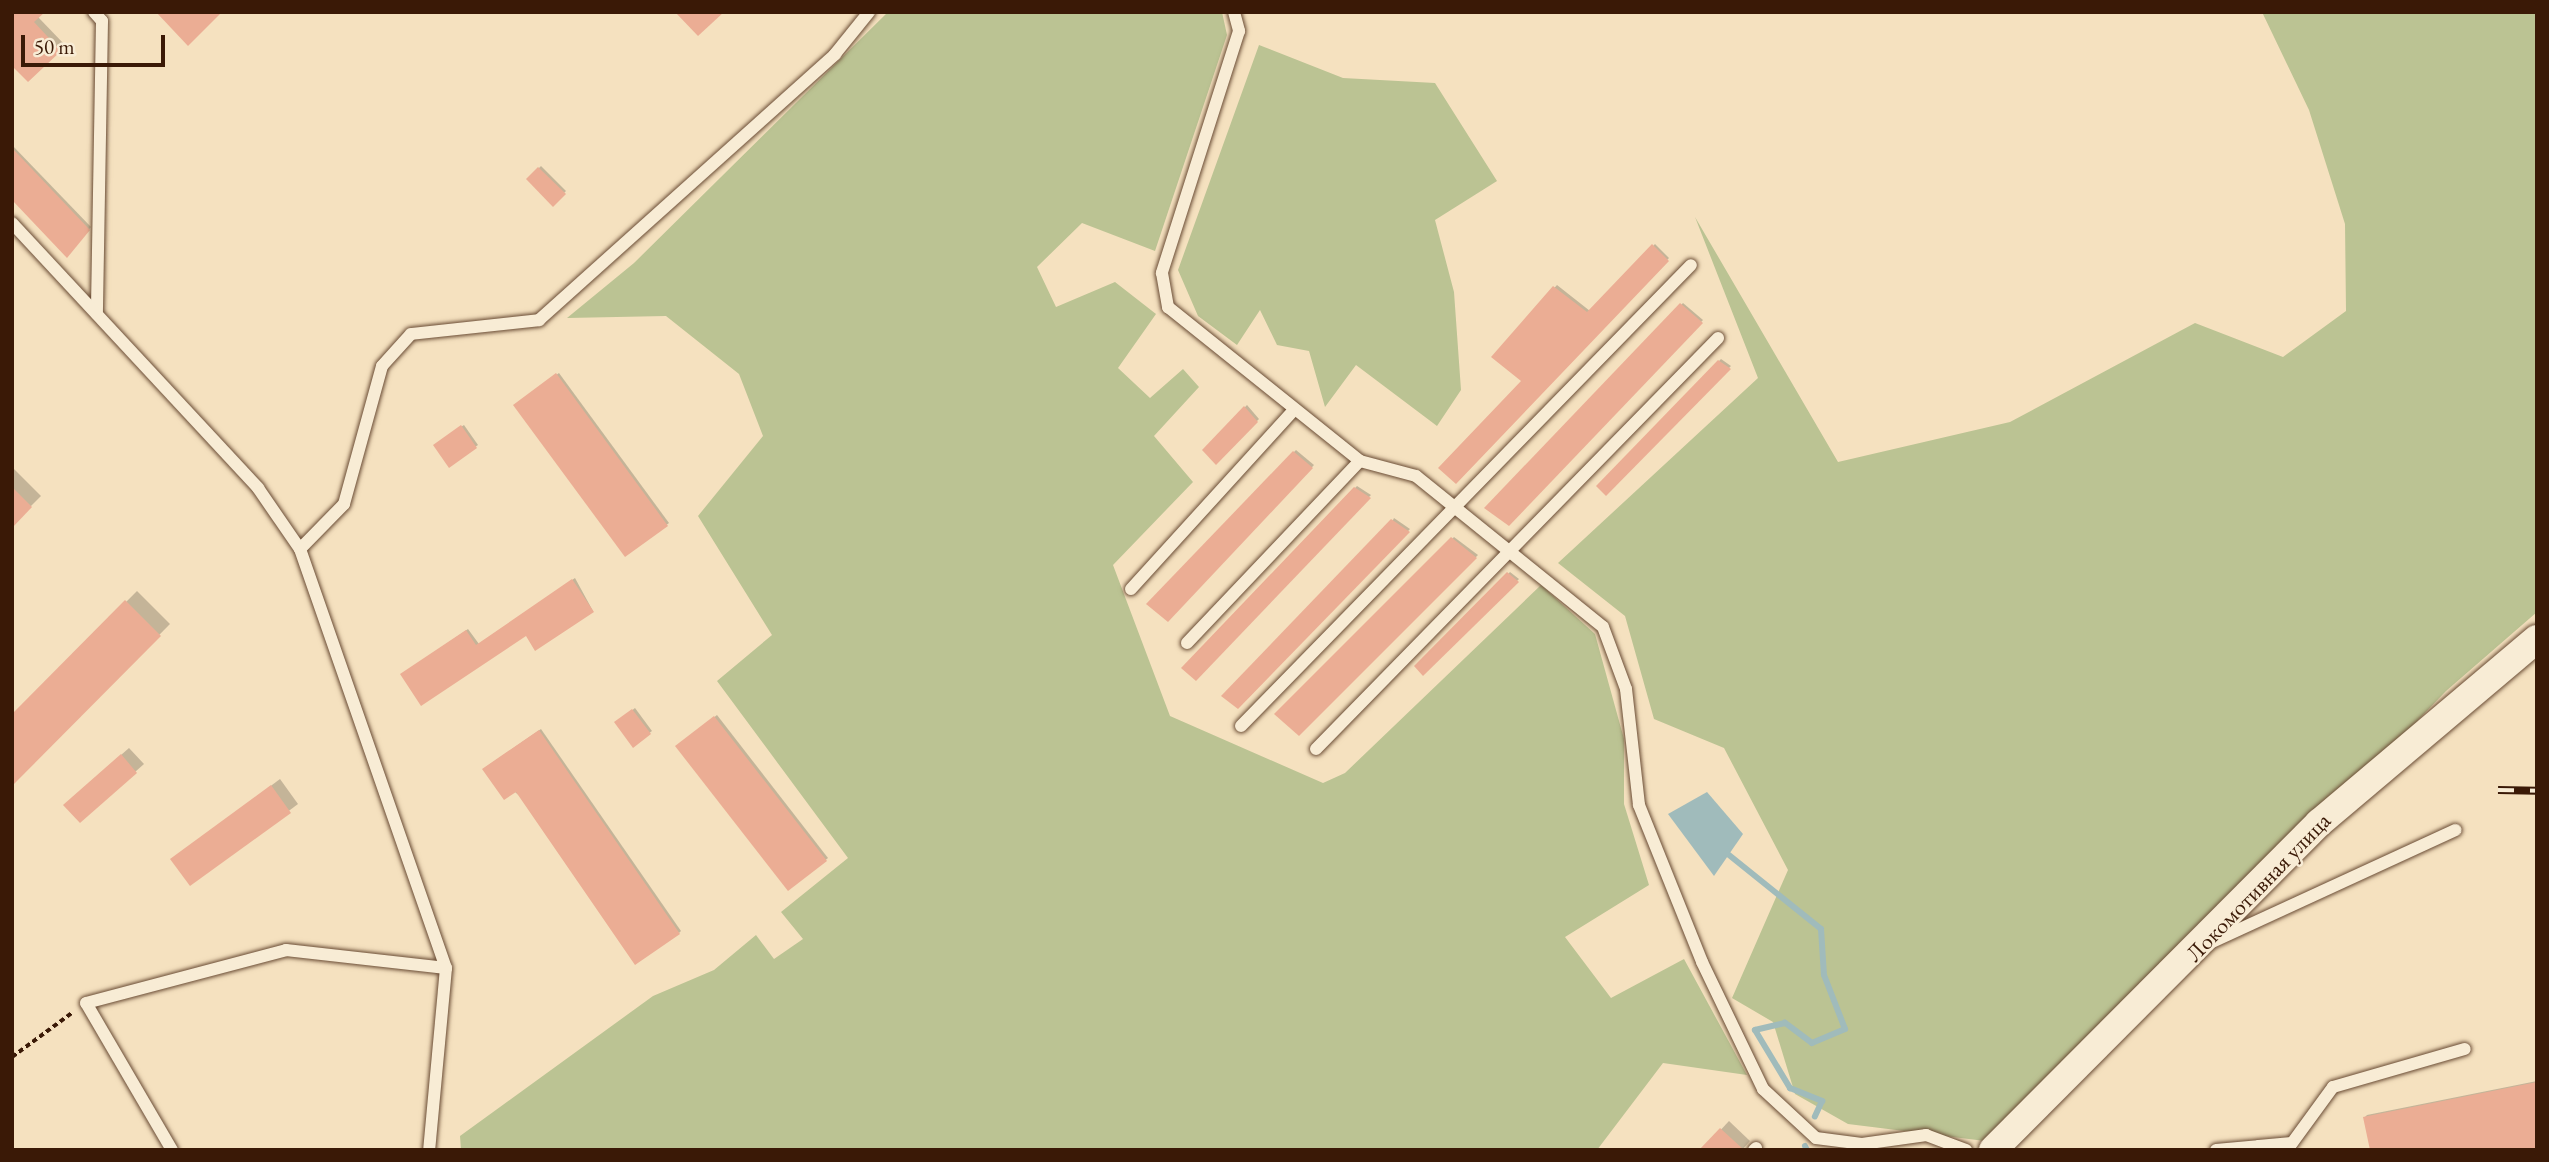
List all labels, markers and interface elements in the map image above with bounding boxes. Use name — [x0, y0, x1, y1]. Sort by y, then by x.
scale bar — [24, 21, 168, 65]
text: 50 m — [34, 33, 75, 60]
street label: Локомотивная улица — [2180, 807, 2336, 967]

